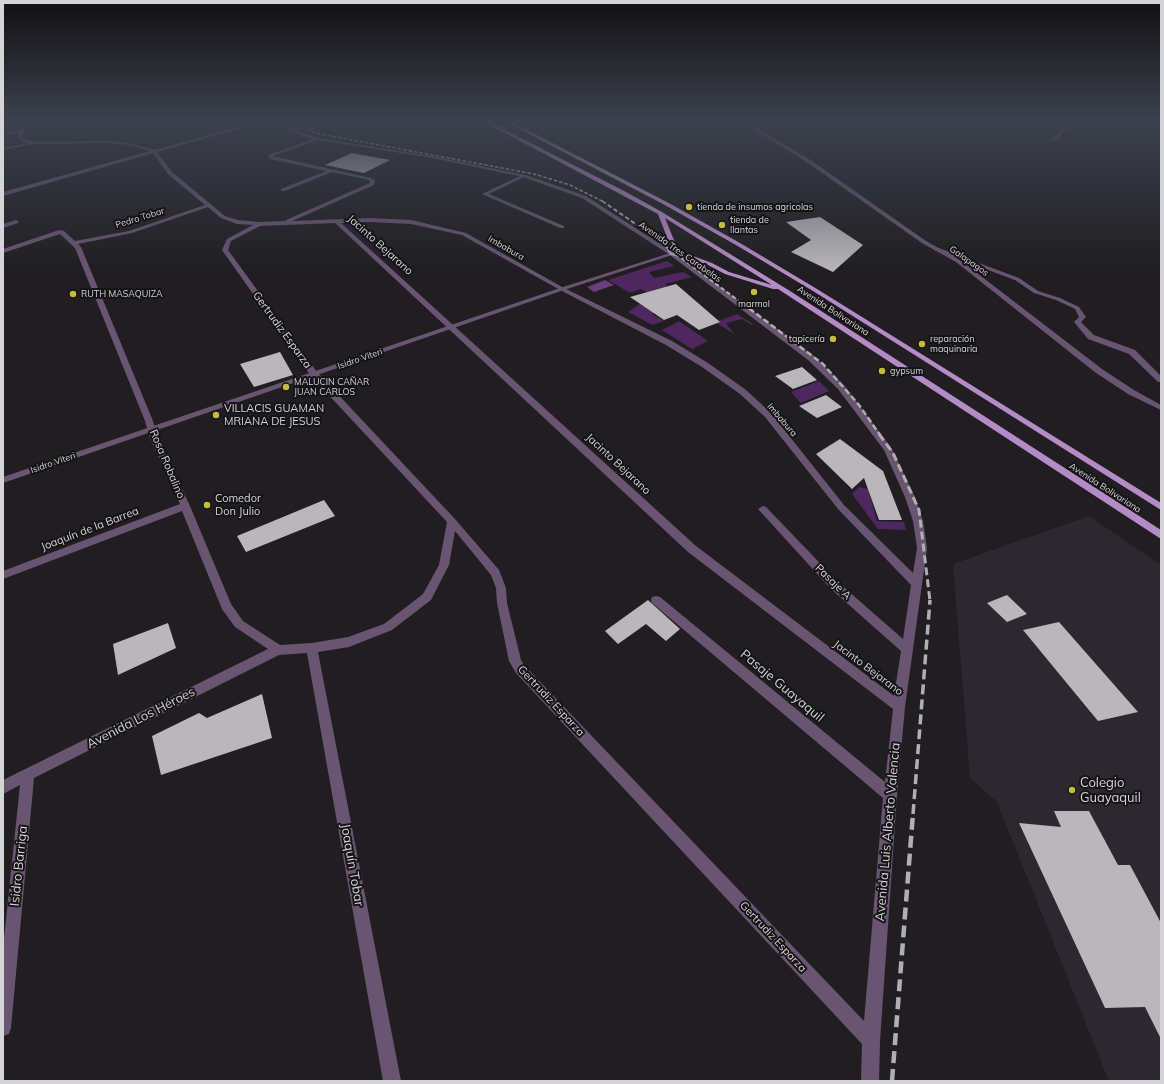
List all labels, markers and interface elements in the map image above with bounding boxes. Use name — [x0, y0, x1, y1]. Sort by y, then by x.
marker: tienda de insumos agricolas — [684, 202, 694, 212]
place label: tienda de insumos agricolas — [697, 202, 813, 212]
street label: Pedro Tobar — [114, 205, 166, 231]
street label: Jacinto Bejarano — [345, 212, 415, 278]
place label: tienda de llantas — [730, 215, 769, 236]
street label: Avenida Tres Carabelas — [637, 219, 723, 285]
marker: tienda de llantas — [717, 220, 727, 230]
street label: Imbabura — [486, 233, 526, 263]
street label: Galapagos — [947, 244, 991, 278]
street label: Avenida Bolivariana — [795, 284, 871, 338]
marker: marmol — [749, 287, 759, 297]
marker: RUTH MASAQUIZA — [68, 289, 78, 299]
place label: RUTH MASAQUIZA — [81, 289, 163, 299]
street label: Gertrudiz Esparza — [250, 289, 314, 371]
place label: marmol — [738, 299, 770, 309]
place label: tapicería — [789, 334, 825, 344]
marker: tapicería — [828, 334, 838, 344]
place label: reparación maquinaria — [930, 334, 978, 355]
marker: reparación maquinaria — [917, 339, 927, 349]
street label: Isidro Viteri — [336, 346, 384, 372]
marker: gypsum — [877, 366, 887, 376]
place label: gypsum — [890, 366, 923, 376]
place label: MALUCIN CAÑAR JUAN CARLOS — [294, 377, 369, 398]
marker: MALUCIN CAÑAR JUAN CARLOS — [281, 382, 291, 392]
street label: Imbabura — [765, 401, 799, 439]
place label: VILLACIS GUAMAN MRIANA DE JESUS — [224, 402, 324, 428]
marker: VILLACIS GUAMAN MRIANA DE JESUS — [211, 410, 221, 420]
street label: Rosa Robalino — [147, 428, 187, 500]
street label: Jacinto Bejarano — [583, 431, 653, 497]
street label: Isidro Viteri — [29, 450, 77, 476]
street label: Avenida Bolivariana — [1067, 461, 1143, 515]
place label: Comedor Don Julio — [215, 492, 261, 518]
marker: Comedor Don Julio — [202, 500, 212, 510]
street label: Joaquín de la Barrea — [39, 504, 141, 554]
street label: Pasaje A — [812, 562, 854, 602]
street label: Jacinto Bejarano — [831, 638, 905, 698]
street label: Pasaje Guayaquil — [737, 646, 827, 726]
street label: Gertrudiz Esparza — [515, 663, 587, 739]
street label: Avenida Los Héroes — [84, 684, 198, 752]
street label: Avenida Luis Alberto Valencia — [872, 742, 904, 922]
place label: Colegio Guayaquil — [1080, 775, 1141, 806]
marker: Colegio Guayaquil — [1067, 785, 1077, 795]
street label: Joaquín Tobar — [337, 823, 367, 907]
street label: Isidro Barriga — [7, 825, 31, 907]
street label: Gertrudiz Esparza — [737, 899, 809, 975]

